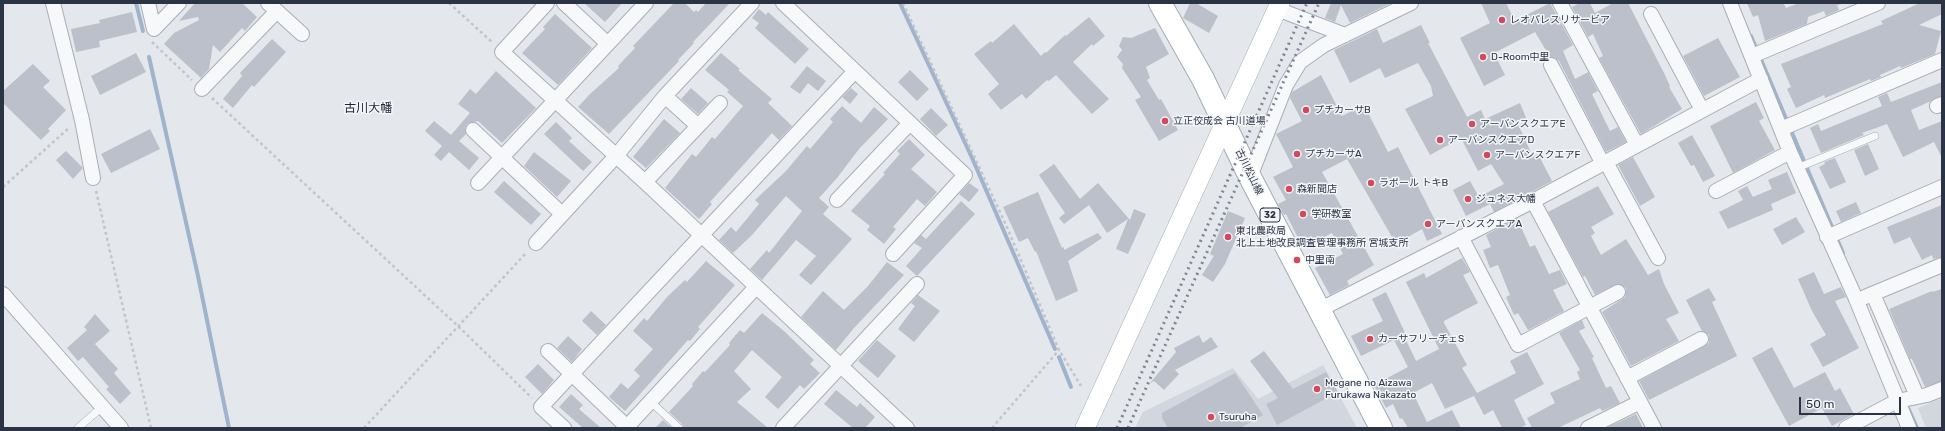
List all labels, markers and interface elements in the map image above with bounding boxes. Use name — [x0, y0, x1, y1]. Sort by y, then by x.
place label: レオパレスリサービア — [1510, 14, 1610, 26]
marker: レオパレスリサービア — [1497, 15, 1507, 25]
place label: D-Room中里 — [1491, 51, 1550, 63]
marker: D-Room中里 — [1478, 52, 1488, 62]
district label: 古川大幡 — [344, 102, 392, 116]
place label: プチカーサB — [1314, 104, 1371, 116]
marker: プチカーサB — [1301, 105, 1311, 115]
place label: 立正佼成会 古川道場 — [1173, 115, 1265, 127]
marker: 立正佼成会 古川道場 — [1160, 116, 1170, 126]
place label: アーバンスクエアE — [1480, 118, 1565, 130]
marker: アーバンスクエアE — [1467, 119, 1477, 129]
place label: アーバンスクエアD — [1448, 134, 1534, 146]
marker: アーバンスクエアD — [1435, 135, 1445, 145]
street label: 古川松山線 — [1233, 147, 1265, 197]
place label: プチカーサA — [1305, 148, 1362, 160]
marker: プチカーサA — [1292, 149, 1302, 159]
place label: アーバンスクエアF — [1495, 149, 1580, 161]
marker: アーバンスクエアF — [1482, 150, 1492, 160]
place label: ラポール トキB — [1379, 177, 1448, 189]
marker: ラポール トキB — [1366, 178, 1376, 188]
place label: 森新聞店 — [1297, 183, 1337, 195]
marker: 森新聞店 — [1284, 184, 1294, 194]
place label: ジュネス大幡 — [1476, 193, 1536, 205]
marker: ジュネス大幡 — [1463, 194, 1473, 204]
road number: 32 — [1260, 208, 1280, 222]
place label: 学研教室 — [1311, 208, 1351, 220]
marker: 学研教室 — [1298, 209, 1308, 219]
place label: アーバンスクエアA — [1436, 218, 1522, 230]
marker: アーバンスクエアA — [1423, 219, 1433, 229]
place label: 東北農政局 北上土地改良調査管理事務所 宮城支所 — [1236, 225, 1408, 248]
marker: 東北農政局 北上土地改良調査管理事務所 宮城支所 — [1223, 232, 1233, 242]
place label: 中里南 — [1305, 254, 1335, 266]
marker: 中里南 — [1292, 255, 1302, 265]
place label: カーサフリーチェS — [1378, 333, 1464, 345]
marker: カーサフリーチェS — [1365, 334, 1375, 344]
place label: Megane no Aizawa Furukawa Nakazato — [1325, 377, 1416, 400]
marker: Megane no Aizawa Furukawa Nakazato — [1312, 384, 1322, 394]
scale bar — [1801, 389, 1903, 415]
text: 50 m — [1806, 397, 1834, 411]
place label: Tsuruha — [1219, 411, 1256, 423]
marker: Tsuruha — [1206, 412, 1216, 422]

